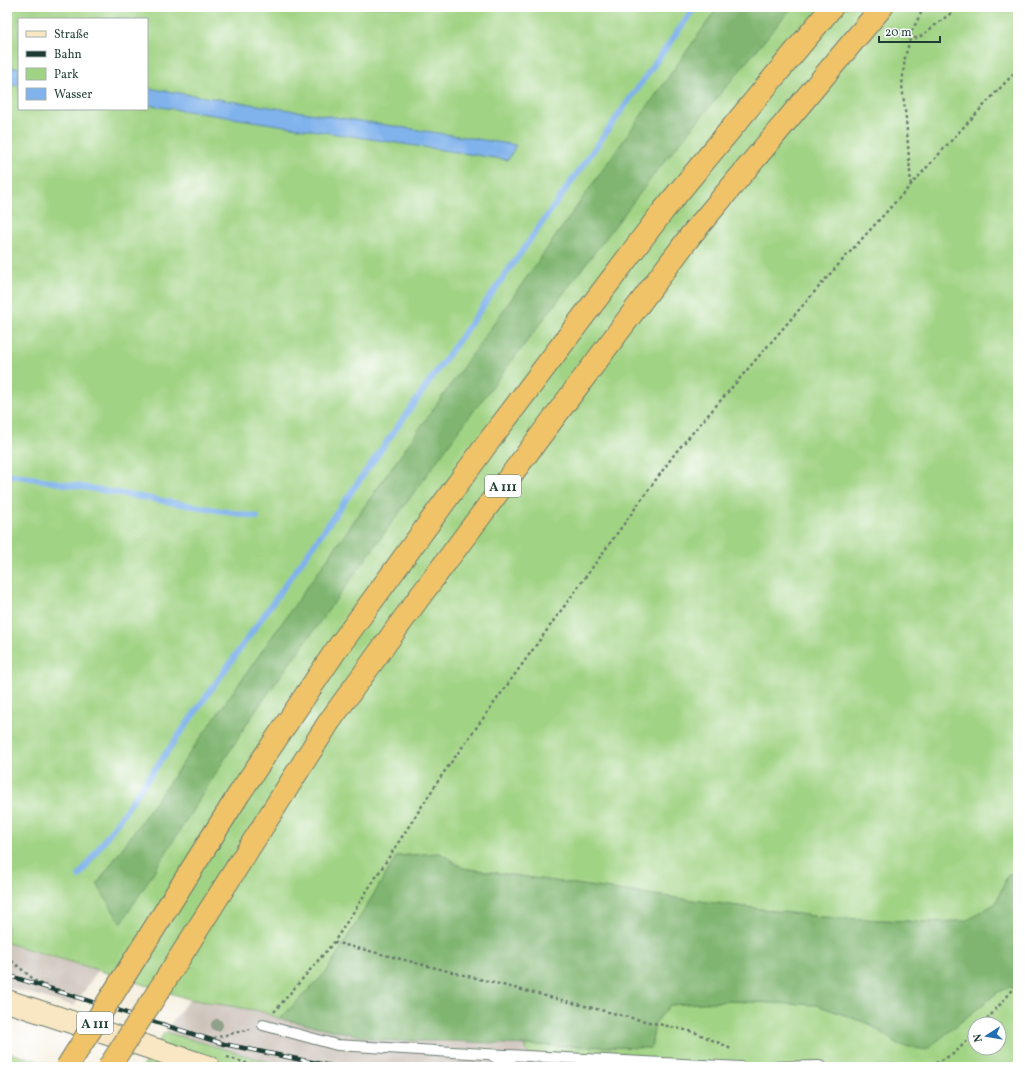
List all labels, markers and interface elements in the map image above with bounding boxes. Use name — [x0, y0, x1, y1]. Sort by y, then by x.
legend — [18, 18, 148, 110]
scale bar — [879, 18, 940, 44]
text: 20 m — [885, 25, 912, 41]
text: Straße — [54, 27, 89, 43]
text: Bahn — [54, 47, 82, 63]
text: Park — [54, 67, 79, 83]
text: Wasser — [54, 87, 92, 103]
road number: A 111 — [485, 475, 521, 497]
road number: A 111 — [77, 1012, 113, 1034]
north arrow — [967, 1016, 1007, 1056]
text: N — [971, 1032, 987, 1043]

